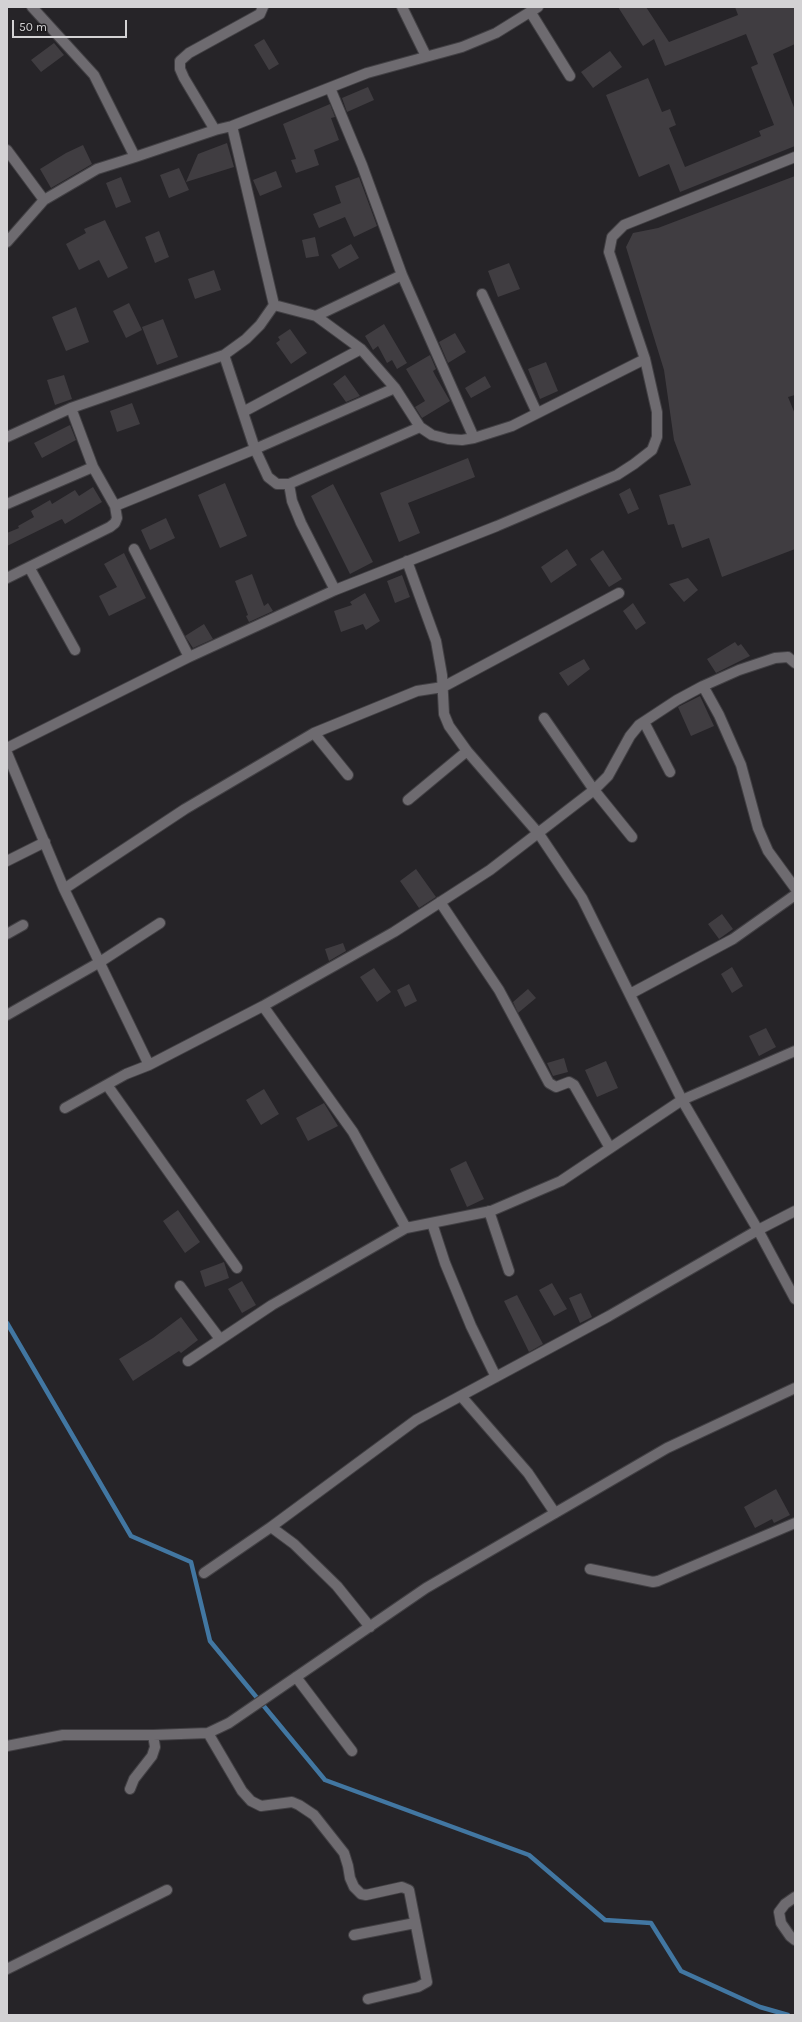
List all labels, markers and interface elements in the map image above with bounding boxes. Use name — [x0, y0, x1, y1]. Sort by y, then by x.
scale bar — [14, 12, 129, 38]
text: 50 m — [19, 20, 47, 34]

